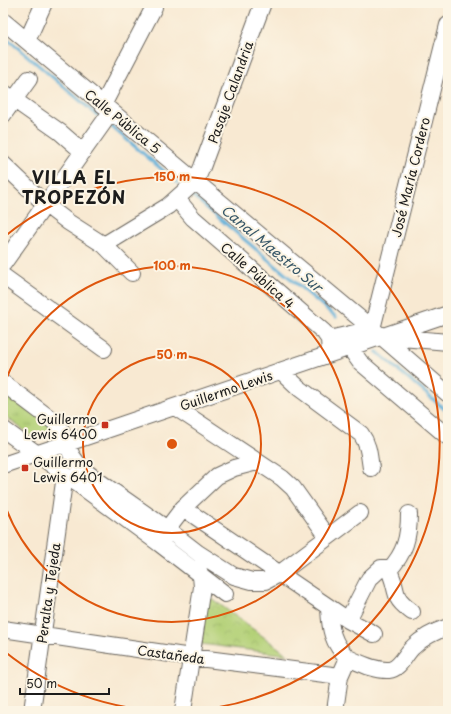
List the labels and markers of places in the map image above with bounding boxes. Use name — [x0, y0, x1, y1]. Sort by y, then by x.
place label: Guillermo Lewis 6400 — [24, 409, 97, 443]
marker: Guillermo Lewis 6400 — [100, 420, 110, 430]
centre of rings — [165, 437, 179, 451]
place label: Guillermo Lewis 6401 — [33, 452, 103, 486]
marker: Guillermo Lewis 6401 — [20, 463, 30, 473]

